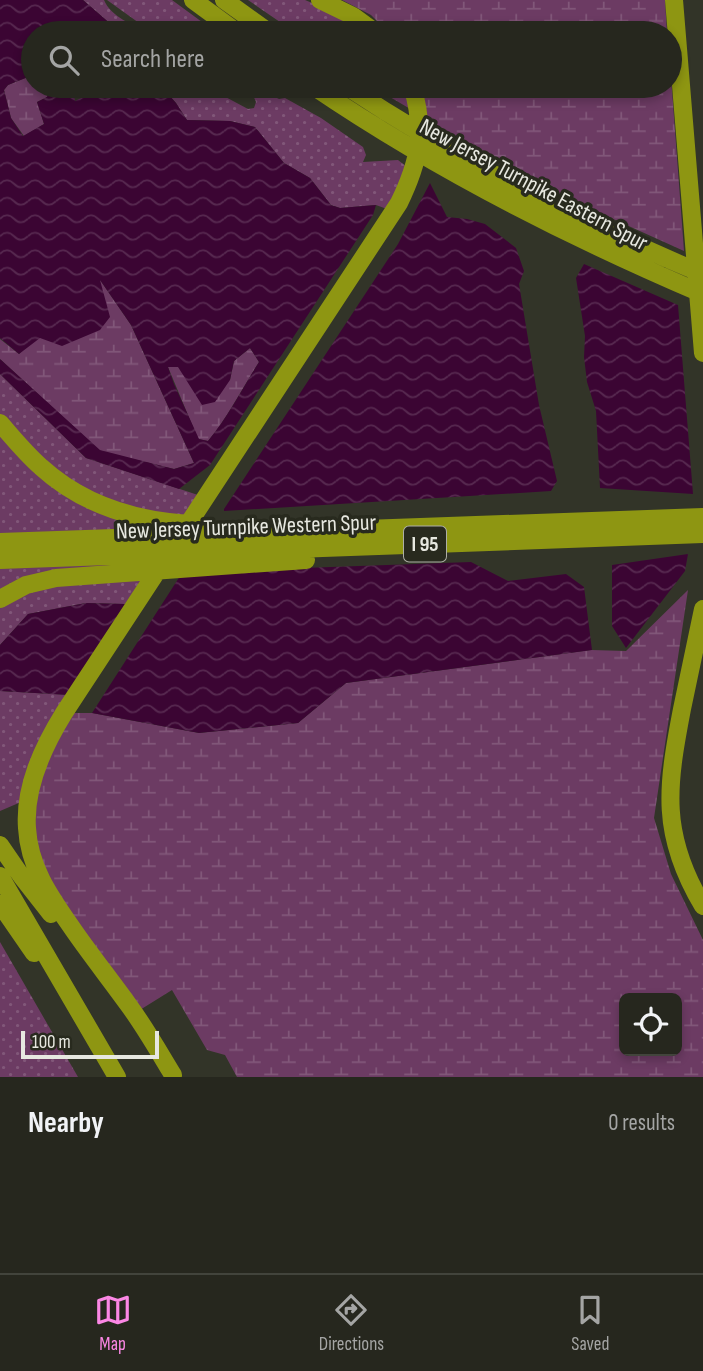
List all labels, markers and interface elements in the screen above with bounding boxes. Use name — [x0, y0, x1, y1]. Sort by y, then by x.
search box — [21, 21, 682, 98]
icon: search — [45, 41, 83, 79]
text: Search here — [101, 44, 204, 75]
street label: New Jersey Turnpike Eastern Spur — [415, 113, 653, 257]
street label: New Jersey Turnpike Western Spur — [115, 508, 377, 546]
road number: I 95 — [404, 526, 446, 562]
map controls — [619, 993, 682, 1056]
button: locate — [619, 993, 682, 1056]
scale bar — [21, 1028, 159, 1060]
text: 100 m — [32, 1031, 71, 1054]
text: Nearby — [28, 1105, 104, 1141]
text: 0 results — [608, 1109, 675, 1137]
tab: Map — [94, 1291, 132, 1356]
tab: Directions — [319, 1291, 384, 1356]
tab: Saved — [571, 1291, 609, 1356]

